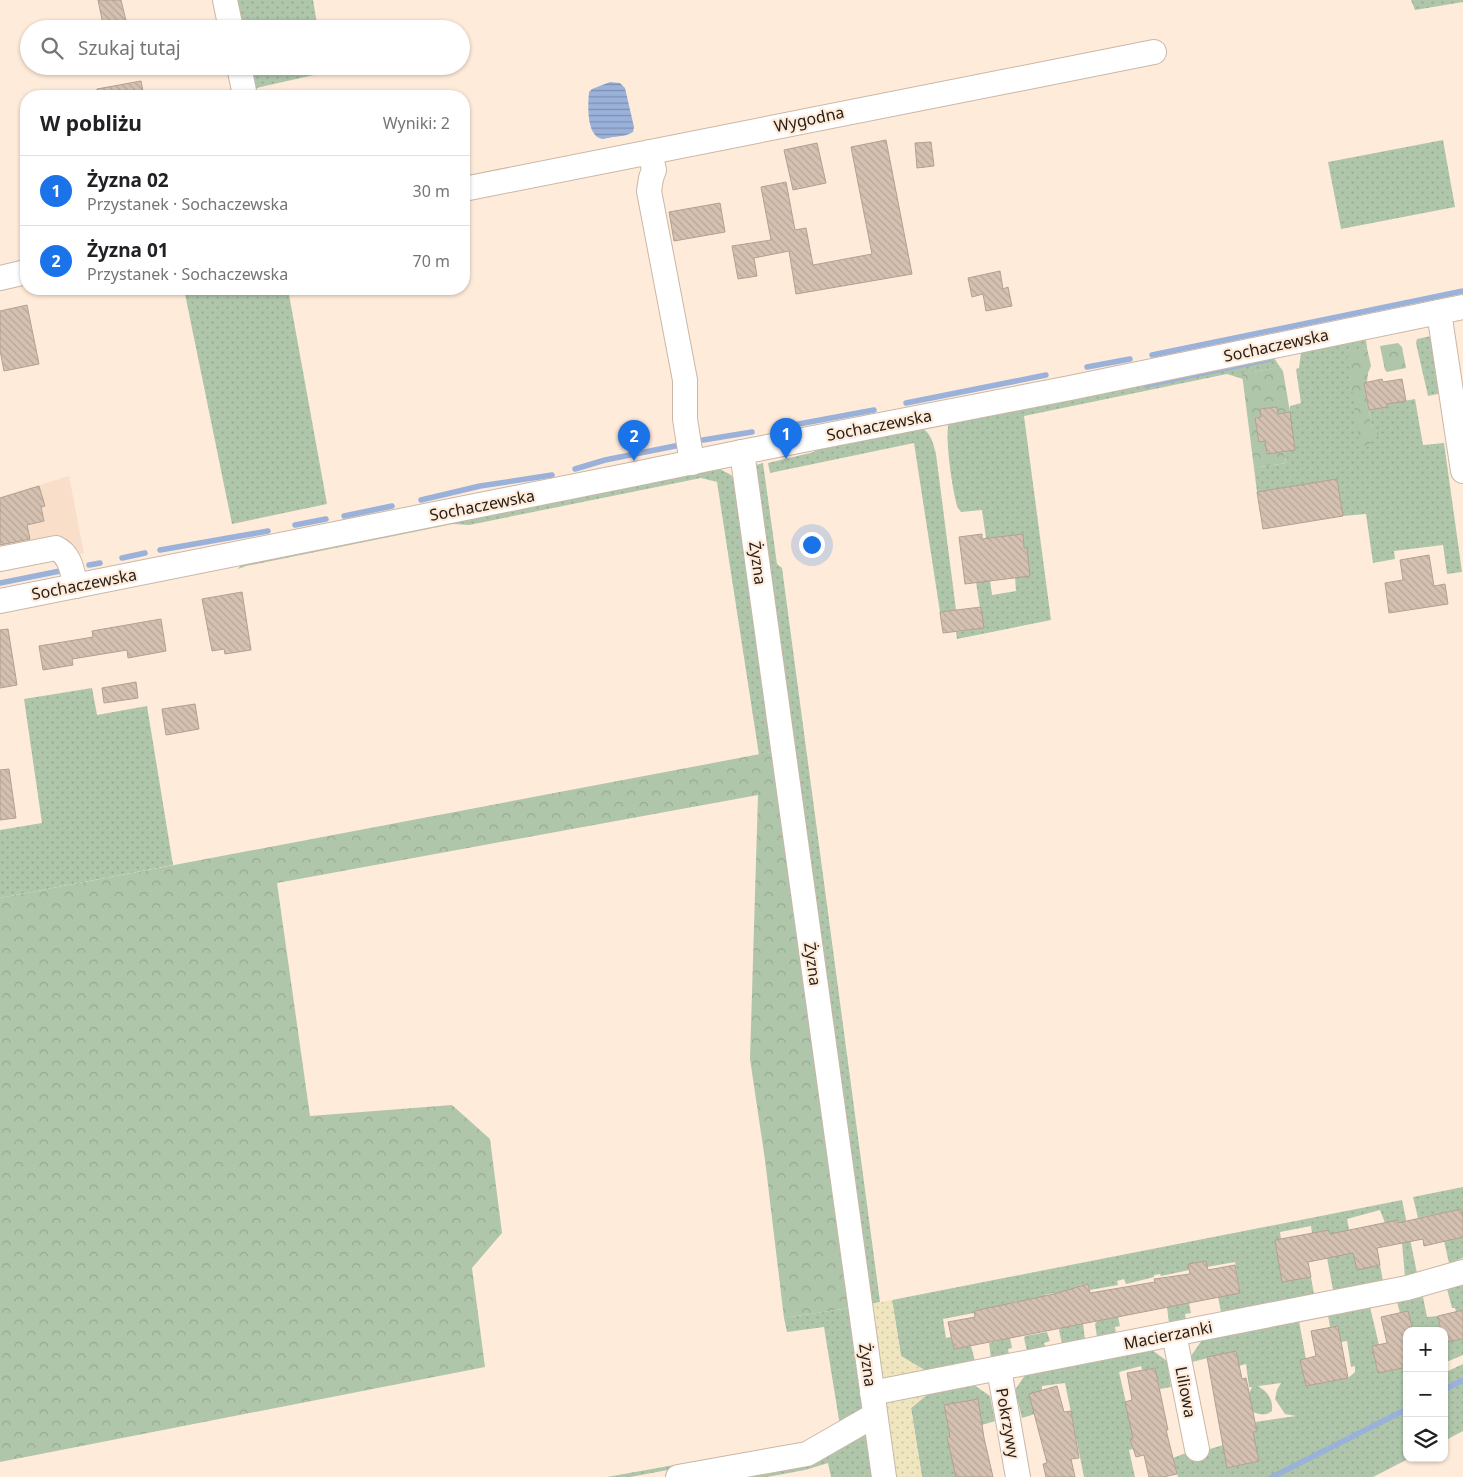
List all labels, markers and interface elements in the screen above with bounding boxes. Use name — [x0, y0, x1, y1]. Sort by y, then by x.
search box — [20, 20, 470, 75]
icon: search — [38, 34, 66, 62]
text: Szukaj tutaj — [78, 35, 181, 61]
street label: Wygodna — [772, 101, 846, 137]
text: W pobliżu — [40, 109, 142, 137]
text: Wyniki: 2 — [383, 112, 450, 134]
text: Żyzna 02 — [87, 167, 169, 193]
text: 1 — [51, 180, 61, 202]
text: 30 m — [413, 180, 450, 202]
text: Przystanek · Sochaczewska — [87, 193, 288, 215]
text: Żyzna 01 — [87, 237, 169, 263]
text: 2 — [51, 250, 61, 272]
text: 70 m — [413, 250, 450, 272]
text: Przystanek · Sochaczewska — [87, 263, 288, 285]
street label: Sochaczewska — [1222, 323, 1330, 367]
street label: Sochaczewska — [825, 404, 933, 446]
pin: 1 — [770, 418, 802, 459]
pin: 2 — [618, 420, 650, 461]
street label: Sochaczewska — [428, 484, 536, 526]
your location — [799, 532, 825, 558]
street label: Żyzna — [744, 540, 772, 586]
street label: Sochaczewska — [30, 563, 138, 605]
street label: Żyzna — [799, 941, 827, 987]
street label: Macierzanki — [1122, 1316, 1214, 1354]
map controls — [1403, 1327, 1448, 1462]
button: + — [1403, 1327, 1448, 1372]
street label: Żyzna — [854, 1342, 882, 1388]
street label: Liliowa — [1170, 1365, 1202, 1419]
button: − — [1403, 1372, 1448, 1417]
street label: Pokrzywy — [991, 1386, 1025, 1461]
button: layers — [1403, 1417, 1448, 1462]

